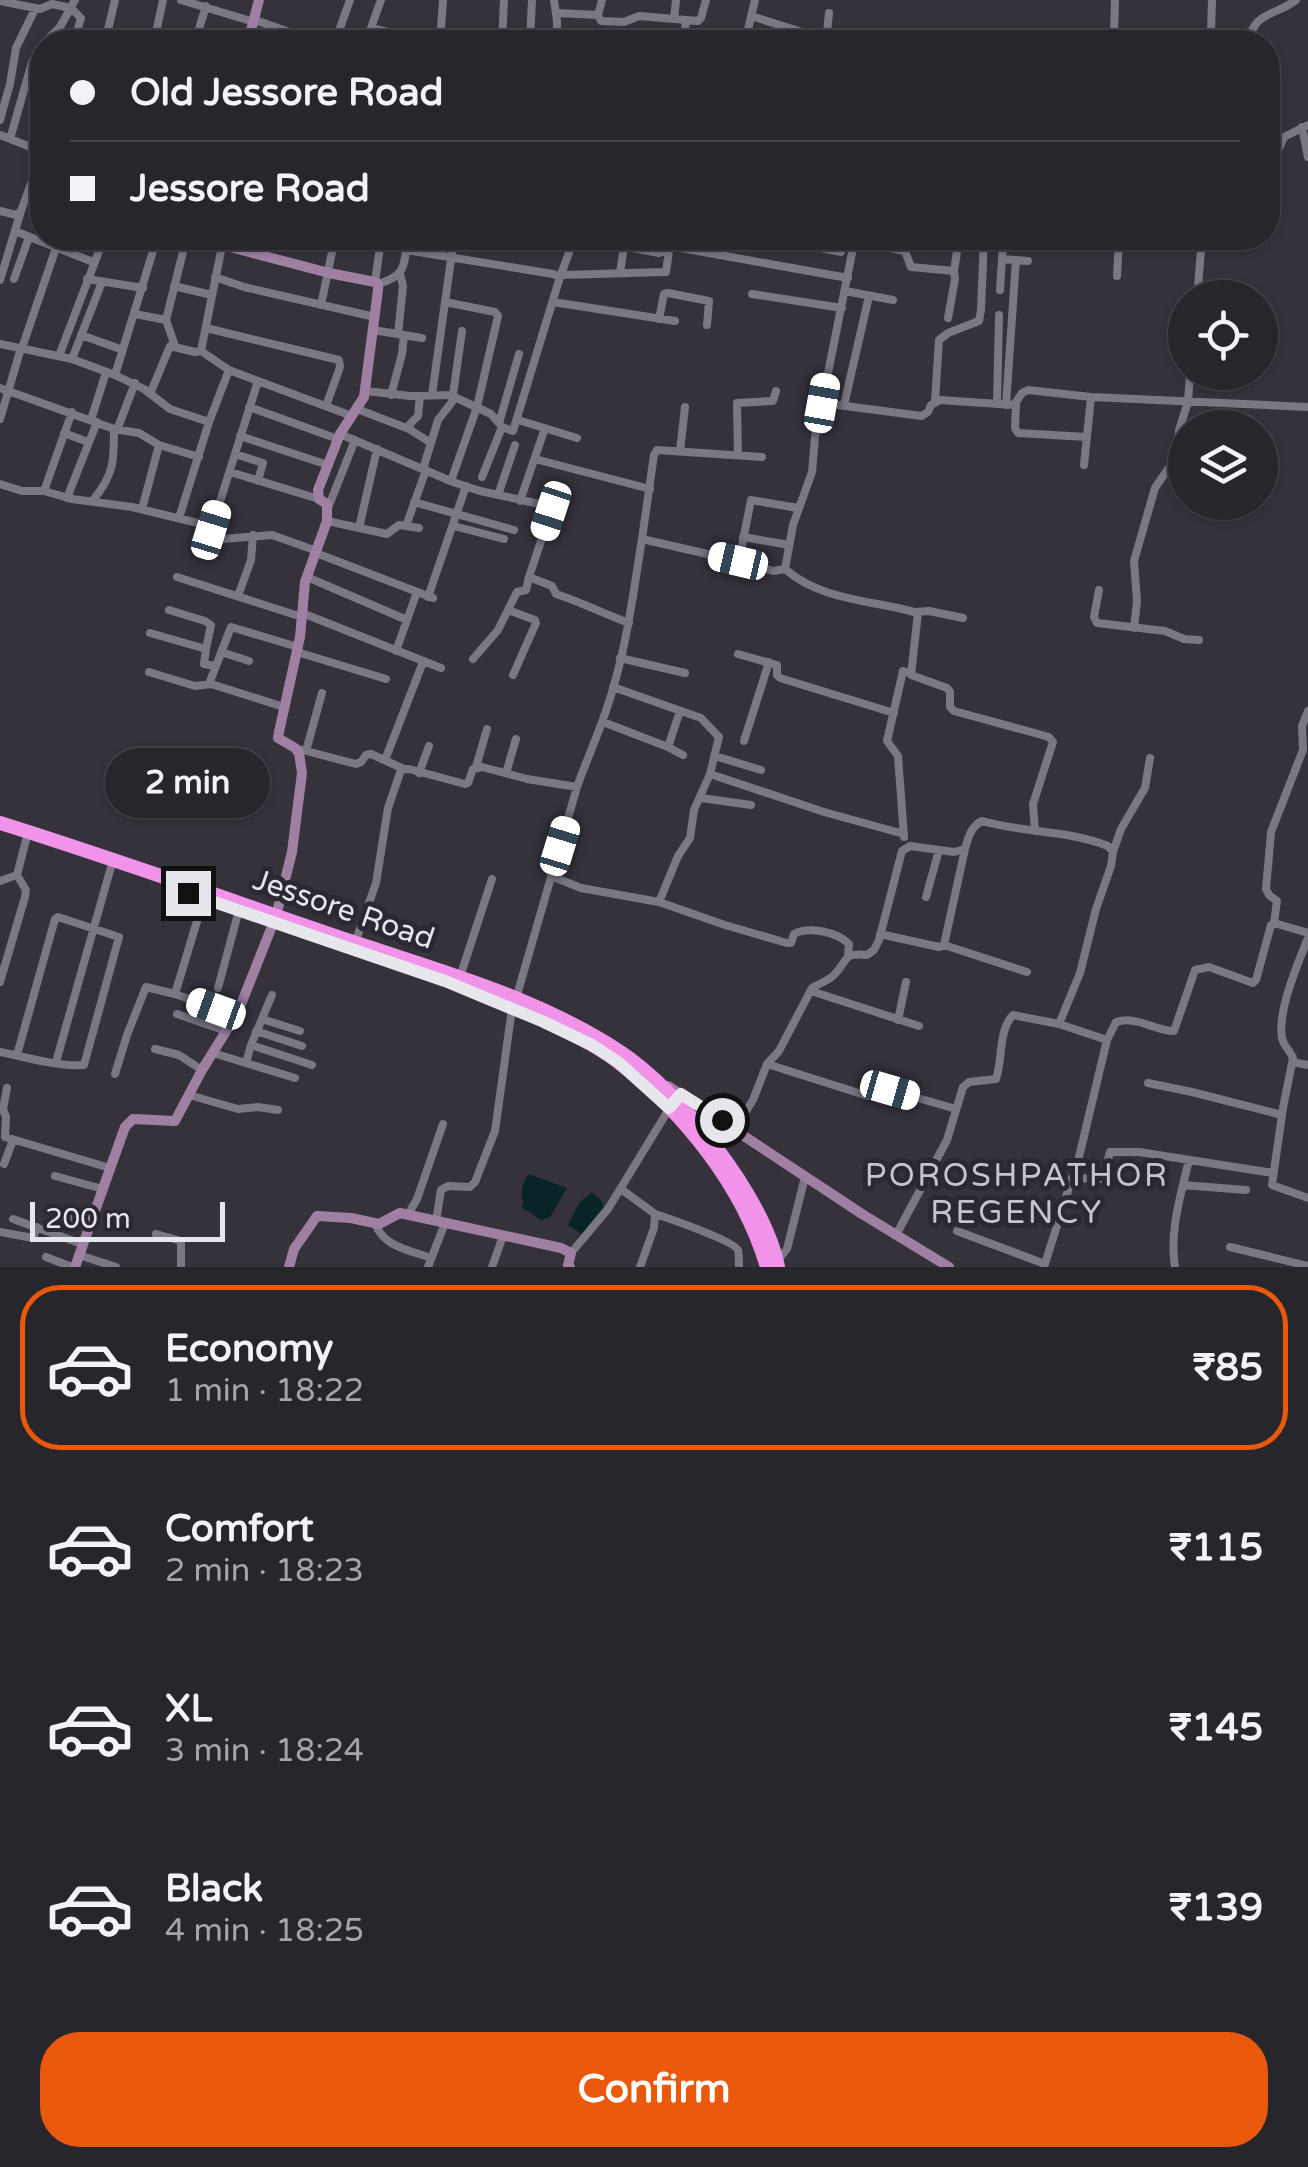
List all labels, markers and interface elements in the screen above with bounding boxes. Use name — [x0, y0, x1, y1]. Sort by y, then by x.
text: Old Jessore Road — [130, 70, 444, 116]
text: Jessore Road — [130, 166, 370, 212]
map controls — [1168, 280, 1278, 520]
button: locate — [1168, 280, 1278, 390]
car — [802, 371, 842, 435]
button: layers — [1168, 410, 1278, 520]
car — [527, 478, 575, 544]
car — [188, 497, 234, 563]
car — [705, 540, 771, 582]
callout: 2 min — [106, 748, 270, 818]
text: 2 min — [145, 764, 230, 802]
car — [537, 813, 583, 879]
street label: Jessore Road — [248, 861, 439, 958]
route end — [166, 871, 211, 916]
car — [183, 985, 249, 1033]
car — [857, 1067, 923, 1113]
route start — [700, 1098, 745, 1143]
district label: POROSHPATHOR REGENCY — [865, 1157, 1169, 1232]
scale bar — [30, 1197, 225, 1242]
text: 200 m — [45, 1202, 131, 1236]
icon: car — [45, 1323, 135, 1413]
text: Economy — [165, 1326, 333, 1372]
text: ₹85 — [1193, 1345, 1263, 1391]
text: 1 min · 18:22 — [165, 1372, 364, 1410]
icon: car — [45, 1503, 135, 1593]
text: Comfort — [165, 1506, 314, 1552]
text: ₹115 — [1169, 1525, 1263, 1571]
text: 2 min · 18:23 — [165, 1552, 364, 1590]
icon: car — [45, 1683, 135, 1773]
text: XL — [165, 1686, 212, 1732]
text: ₹145 — [1169, 1705, 1263, 1751]
text: 3 min · 18:24 — [165, 1732, 364, 1770]
icon: car — [45, 1863, 135, 1953]
text: Black — [165, 1866, 263, 1912]
text: ₹139 — [1169, 1885, 1263, 1931]
text: 4 min · 18:25 — [165, 1912, 364, 1950]
button: Confirm — [40, 2032, 1268, 2147]

